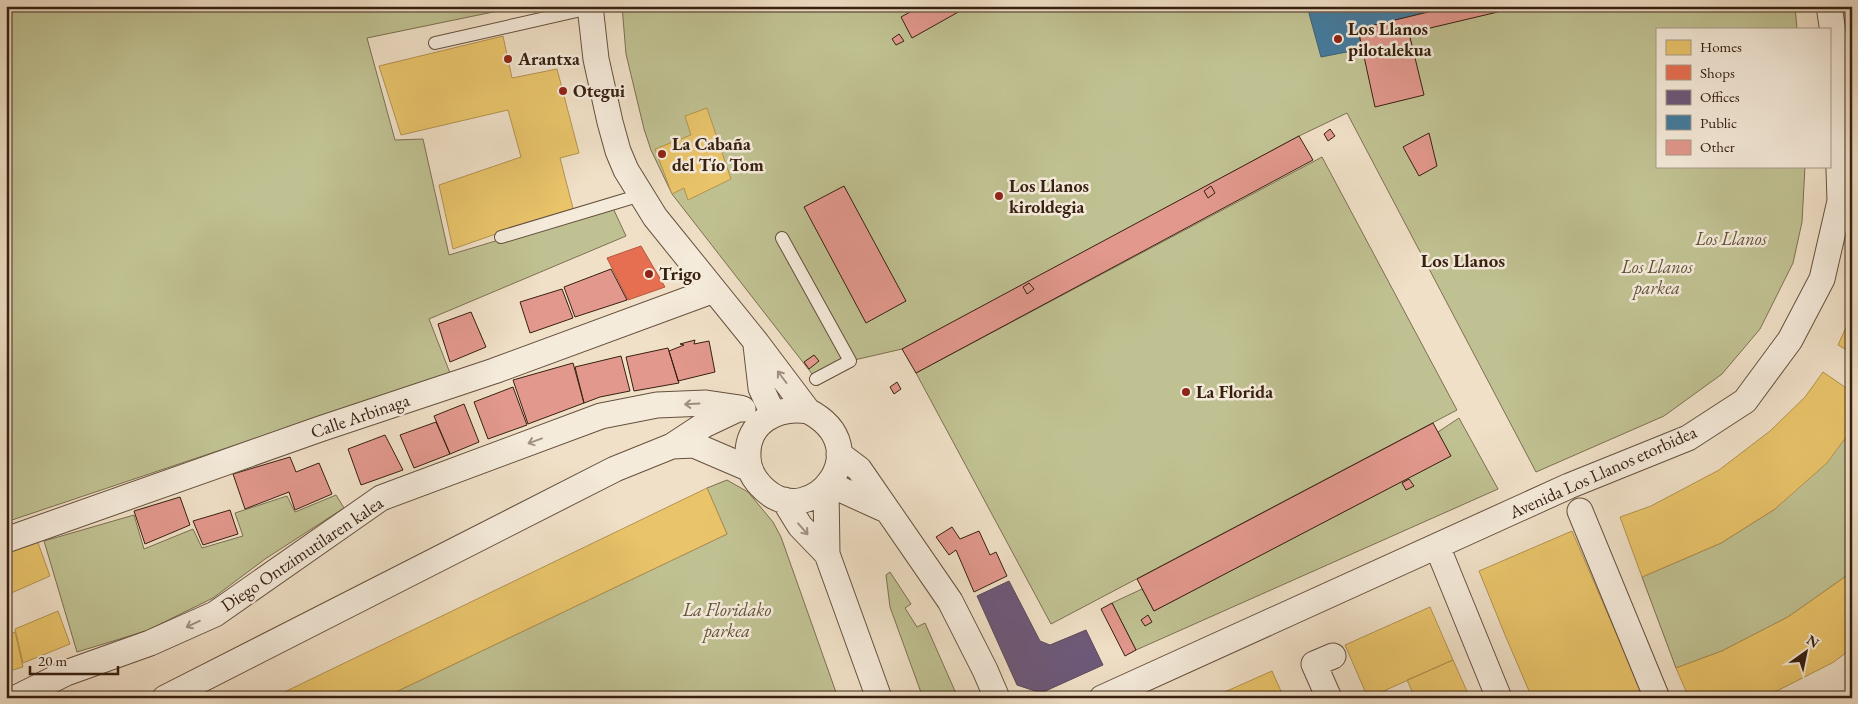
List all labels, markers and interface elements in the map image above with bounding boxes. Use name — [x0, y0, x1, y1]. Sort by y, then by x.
place label: Los Llanos pilotalekua — [1348, 17, 1432, 61]
legend — [1656, 28, 1830, 168]
marker: Los Llanos pilotalekua — [1332, 33, 1344, 45]
text: Homes — [1700, 37, 1742, 56]
place label: Arantxa — [517, 47, 580, 70]
marker: Arantxa — [502, 53, 514, 65]
text: Shops — [1700, 63, 1735, 82]
place label: Otegui — [573, 79, 626, 102]
marker: Otegui — [557, 85, 569, 97]
text: Offices — [1700, 87, 1740, 106]
text: Public — [1700, 113, 1737, 132]
place label: La Cabaña del Tío Tom — [672, 132, 764, 176]
text: Other — [1700, 137, 1735, 156]
marker: La Cabaña del Tío Tom — [656, 148, 668, 160]
place label: Los Llanos kiroldegia — [1009, 174, 1089, 218]
marker: Los Llanos kiroldegia — [993, 190, 1005, 202]
park label: Los Llanos — [1694, 227, 1768, 250]
district label: Los Llanos — [1421, 248, 1505, 273]
park label: Los Llanos parkea — [1620, 255, 1694, 300]
place label: Trigo — [659, 262, 701, 285]
marker: Trigo — [643, 268, 655, 280]
one-way arrow — [776, 371, 787, 384]
place label: La Florida — [1196, 380, 1273, 403]
marker: La Florida — [1180, 386, 1192, 398]
street label: Calle Arbinaga — [307, 388, 413, 443]
one-way arrow — [684, 399, 700, 408]
street label: Avenida Los Llanos etorbidea — [1505, 419, 1701, 524]
one-way arrow — [527, 437, 543, 446]
street label: Diego Ontzimutilaren kalea — [216, 490, 388, 616]
one-way arrow — [798, 522, 809, 535]
park label: La Floridako parkea — [682, 598, 771, 643]
one-way arrow — [186, 619, 201, 629]
north arrow — [1780, 626, 1830, 676]
text: N — [1803, 630, 1823, 652]
scale bar — [30, 644, 118, 676]
text: 20 m — [38, 651, 67, 670]

